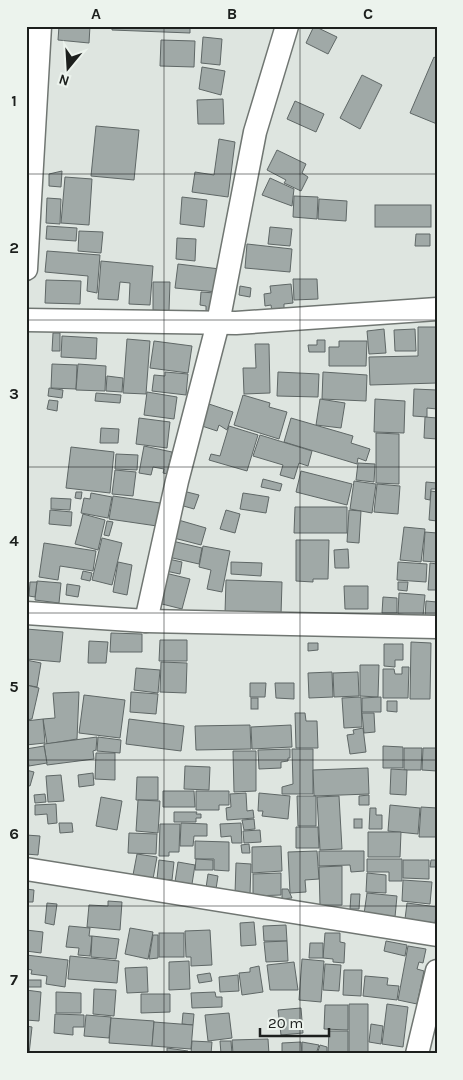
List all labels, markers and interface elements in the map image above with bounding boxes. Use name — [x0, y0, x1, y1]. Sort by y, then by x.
text: A — [91, 4, 101, 23]
text: B — [227, 4, 237, 23]
text: C — [363, 4, 373, 23]
north arrow — [42, 42, 92, 92]
text: N — [57, 70, 72, 90]
text: 1 — [11, 91, 17, 110]
text: 2 — [9, 238, 19, 257]
text: 3 — [9, 384, 19, 403]
text: 4 — [9, 531, 19, 550]
text: 5 — [9, 677, 19, 696]
text: 6 — [9, 824, 19, 843]
text: 7 — [10, 970, 18, 989]
scale bar — [260, 1005, 329, 1037]
text: 20 m — [268, 1014, 303, 1032]

